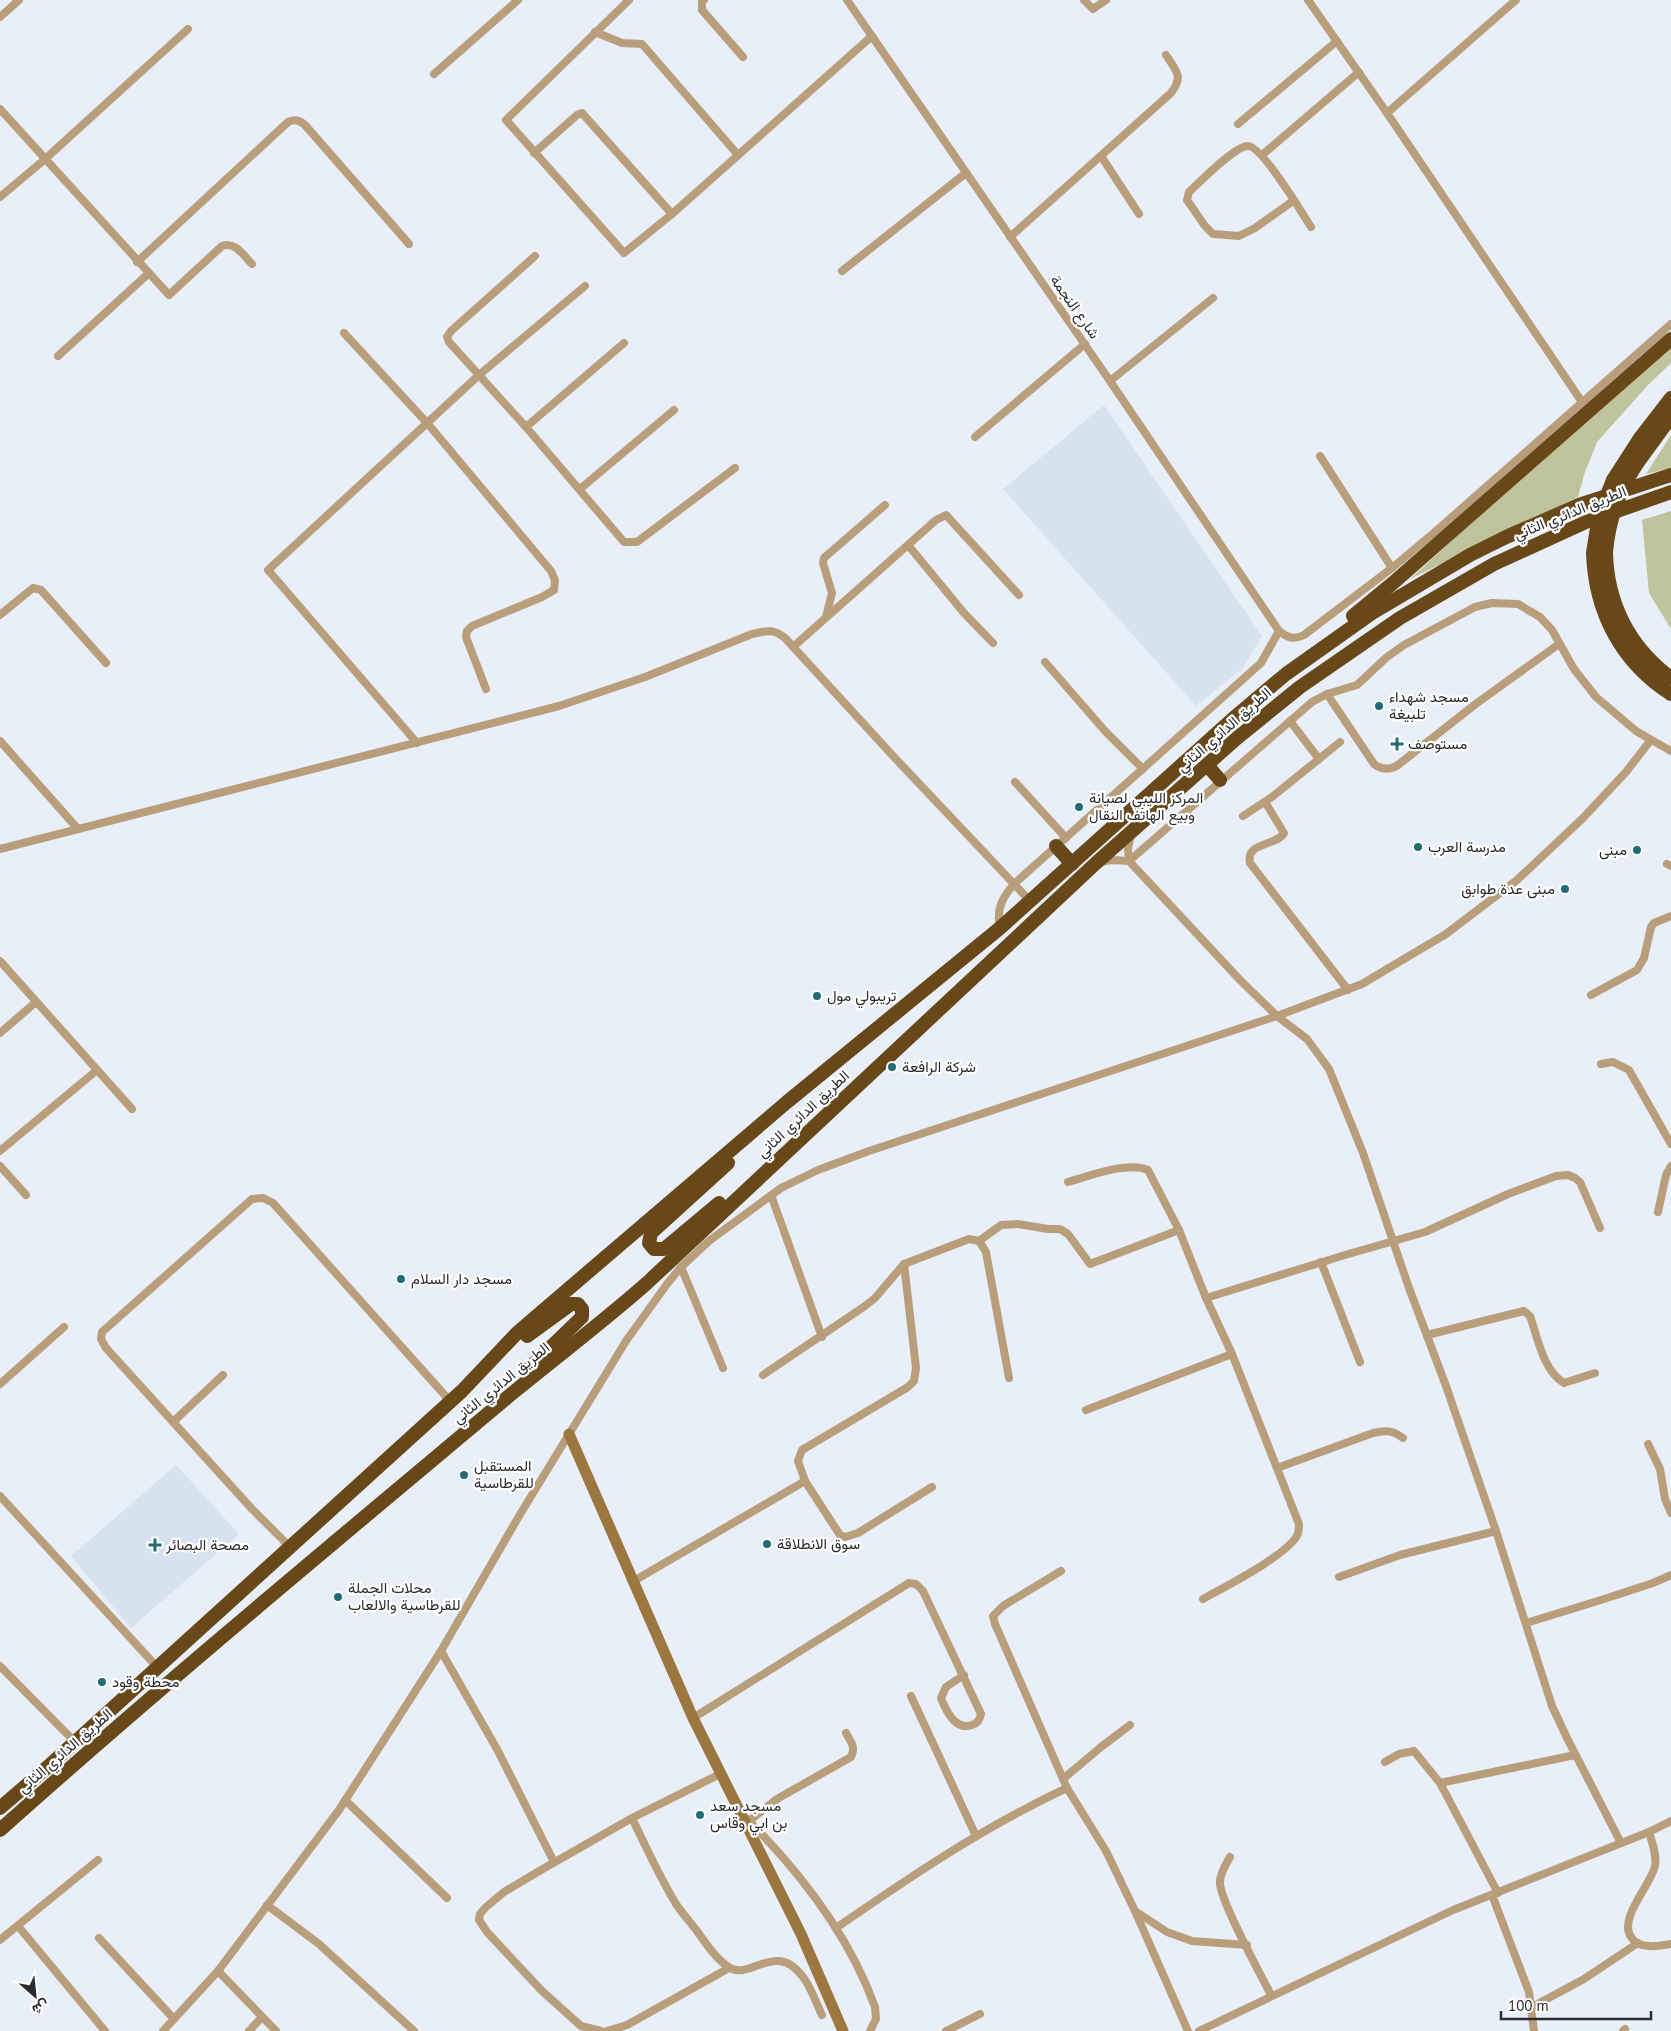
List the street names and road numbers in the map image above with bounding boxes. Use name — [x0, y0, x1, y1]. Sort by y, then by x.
street label: شارع النجمة — [1045, 271, 1104, 344]
street label: الطريق الدائري الثاني — [1511, 481, 1630, 547]
street label: الطريق الدائري الثاني — [1172, 683, 1278, 779]
street label: الطريق الدائري الثاني — [752, 1066, 856, 1164]
street label: الطريق الدائري الثاني — [448, 1338, 556, 1431]
street label: الطريق الدائري الثاني — [13, 1704, 119, 1800]

